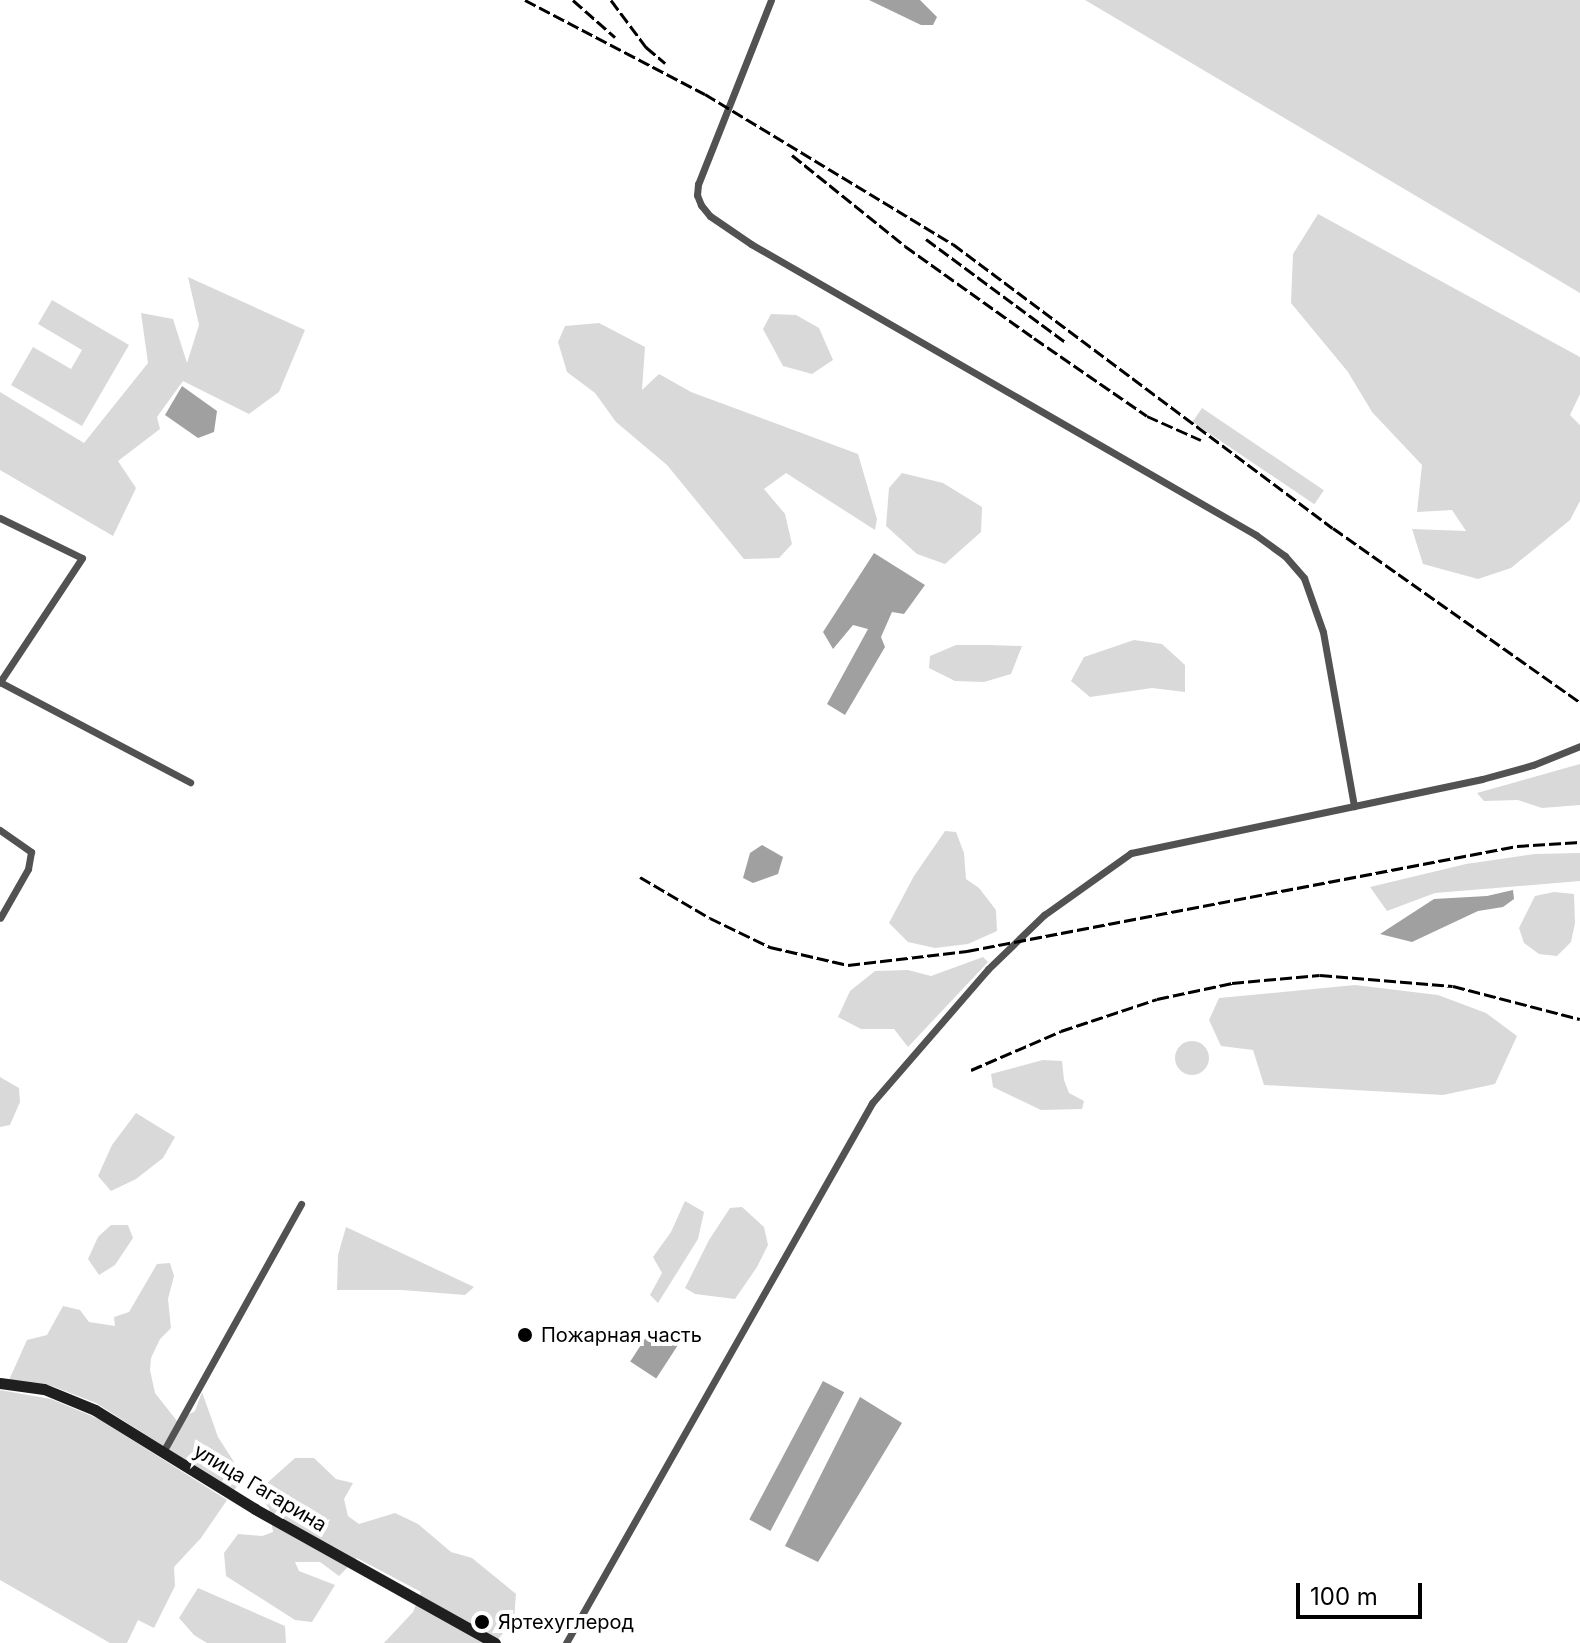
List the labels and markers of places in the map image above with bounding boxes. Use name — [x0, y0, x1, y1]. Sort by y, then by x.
place label: Пожарная часть — [541, 1323, 702, 1347]
marker: Пожарная часть — [516, 1326, 534, 1344]
place label: Яртехуглерод — [498, 1610, 634, 1634]
marker: Яртехуглерод — [473, 1613, 491, 1631]

